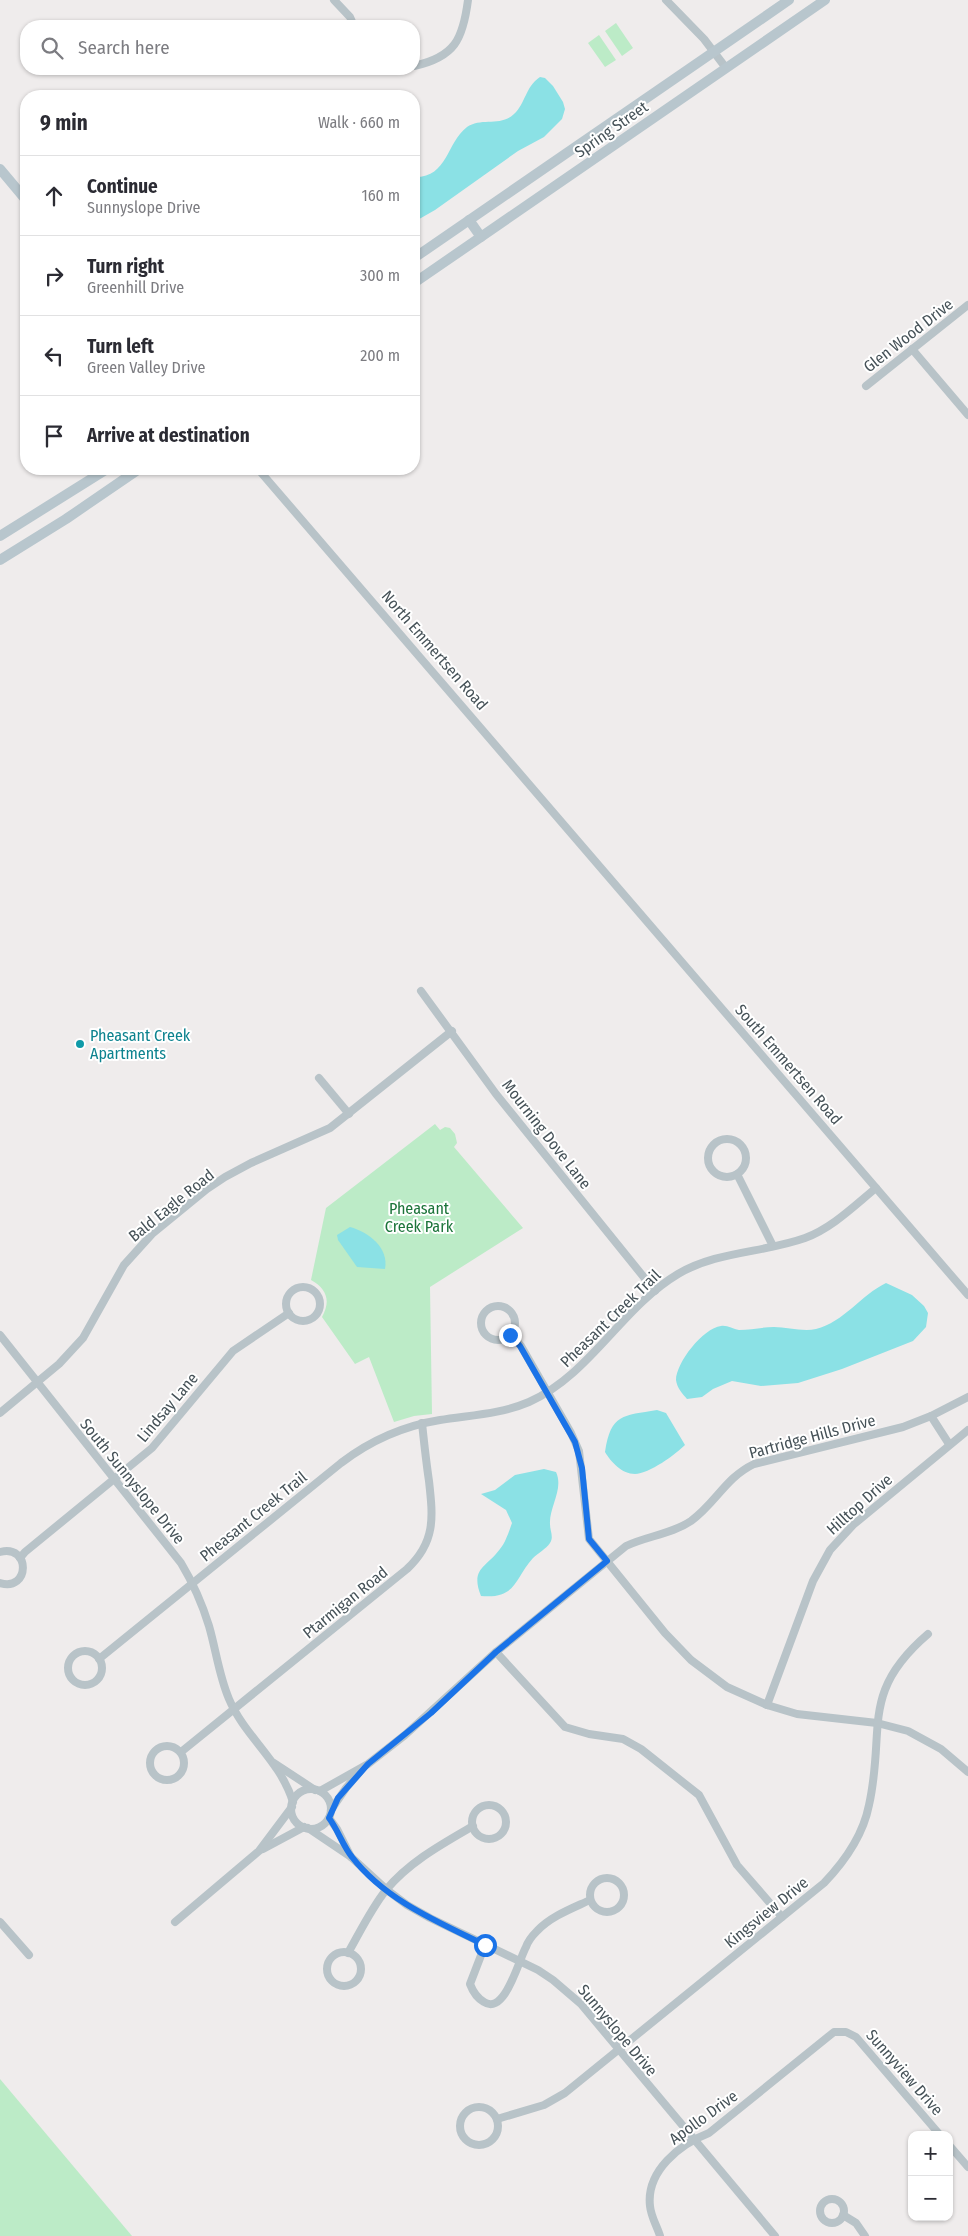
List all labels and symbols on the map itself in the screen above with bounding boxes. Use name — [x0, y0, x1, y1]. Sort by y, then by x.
street label: Spring Street — [571, 97, 652, 162]
street label: Glen Wood Drive — [860, 295, 957, 376]
street label: North Emmertsen Road — [378, 587, 492, 714]
street label: South Emmertsen Road — [731, 1000, 846, 1128]
place label: Pheasant Creek Apartments — [90, 1026, 191, 1063]
marker: Pheasant Creek Apartments — [74, 1038, 86, 1050]
street label: Mourning Dove Lane — [498, 1076, 595, 1193]
street label: Bald Eagle Road — [125, 1165, 218, 1246]
park label: Pheasant Creek Park — [385, 1199, 454, 1236]
street label: Pheasant Creek Trail — [556, 1266, 664, 1371]
route end — [499, 1324, 522, 1347]
street label: Lindsay Lane — [133, 1369, 202, 1446]
street label: Partridge Hills Drive — [747, 1410, 877, 1462]
street label: South Sunnyslope Drive — [76, 1415, 189, 1548]
street label: Pheasant Creek Trail — [196, 1467, 311, 1565]
street label: Hilltop Drive — [823, 1470, 896, 1539]
street label: Ptarmigan Road — [299, 1562, 392, 1642]
street label: Kingsview Drive — [721, 1873, 812, 1952]
route start — [474, 1934, 497, 1957]
street label: Sunnyslope Drive — [574, 1981, 661, 2080]
street label: Sunnyview Drive — [862, 2026, 947, 2119]
street label: Apollo Drive — [665, 2086, 741, 2149]

